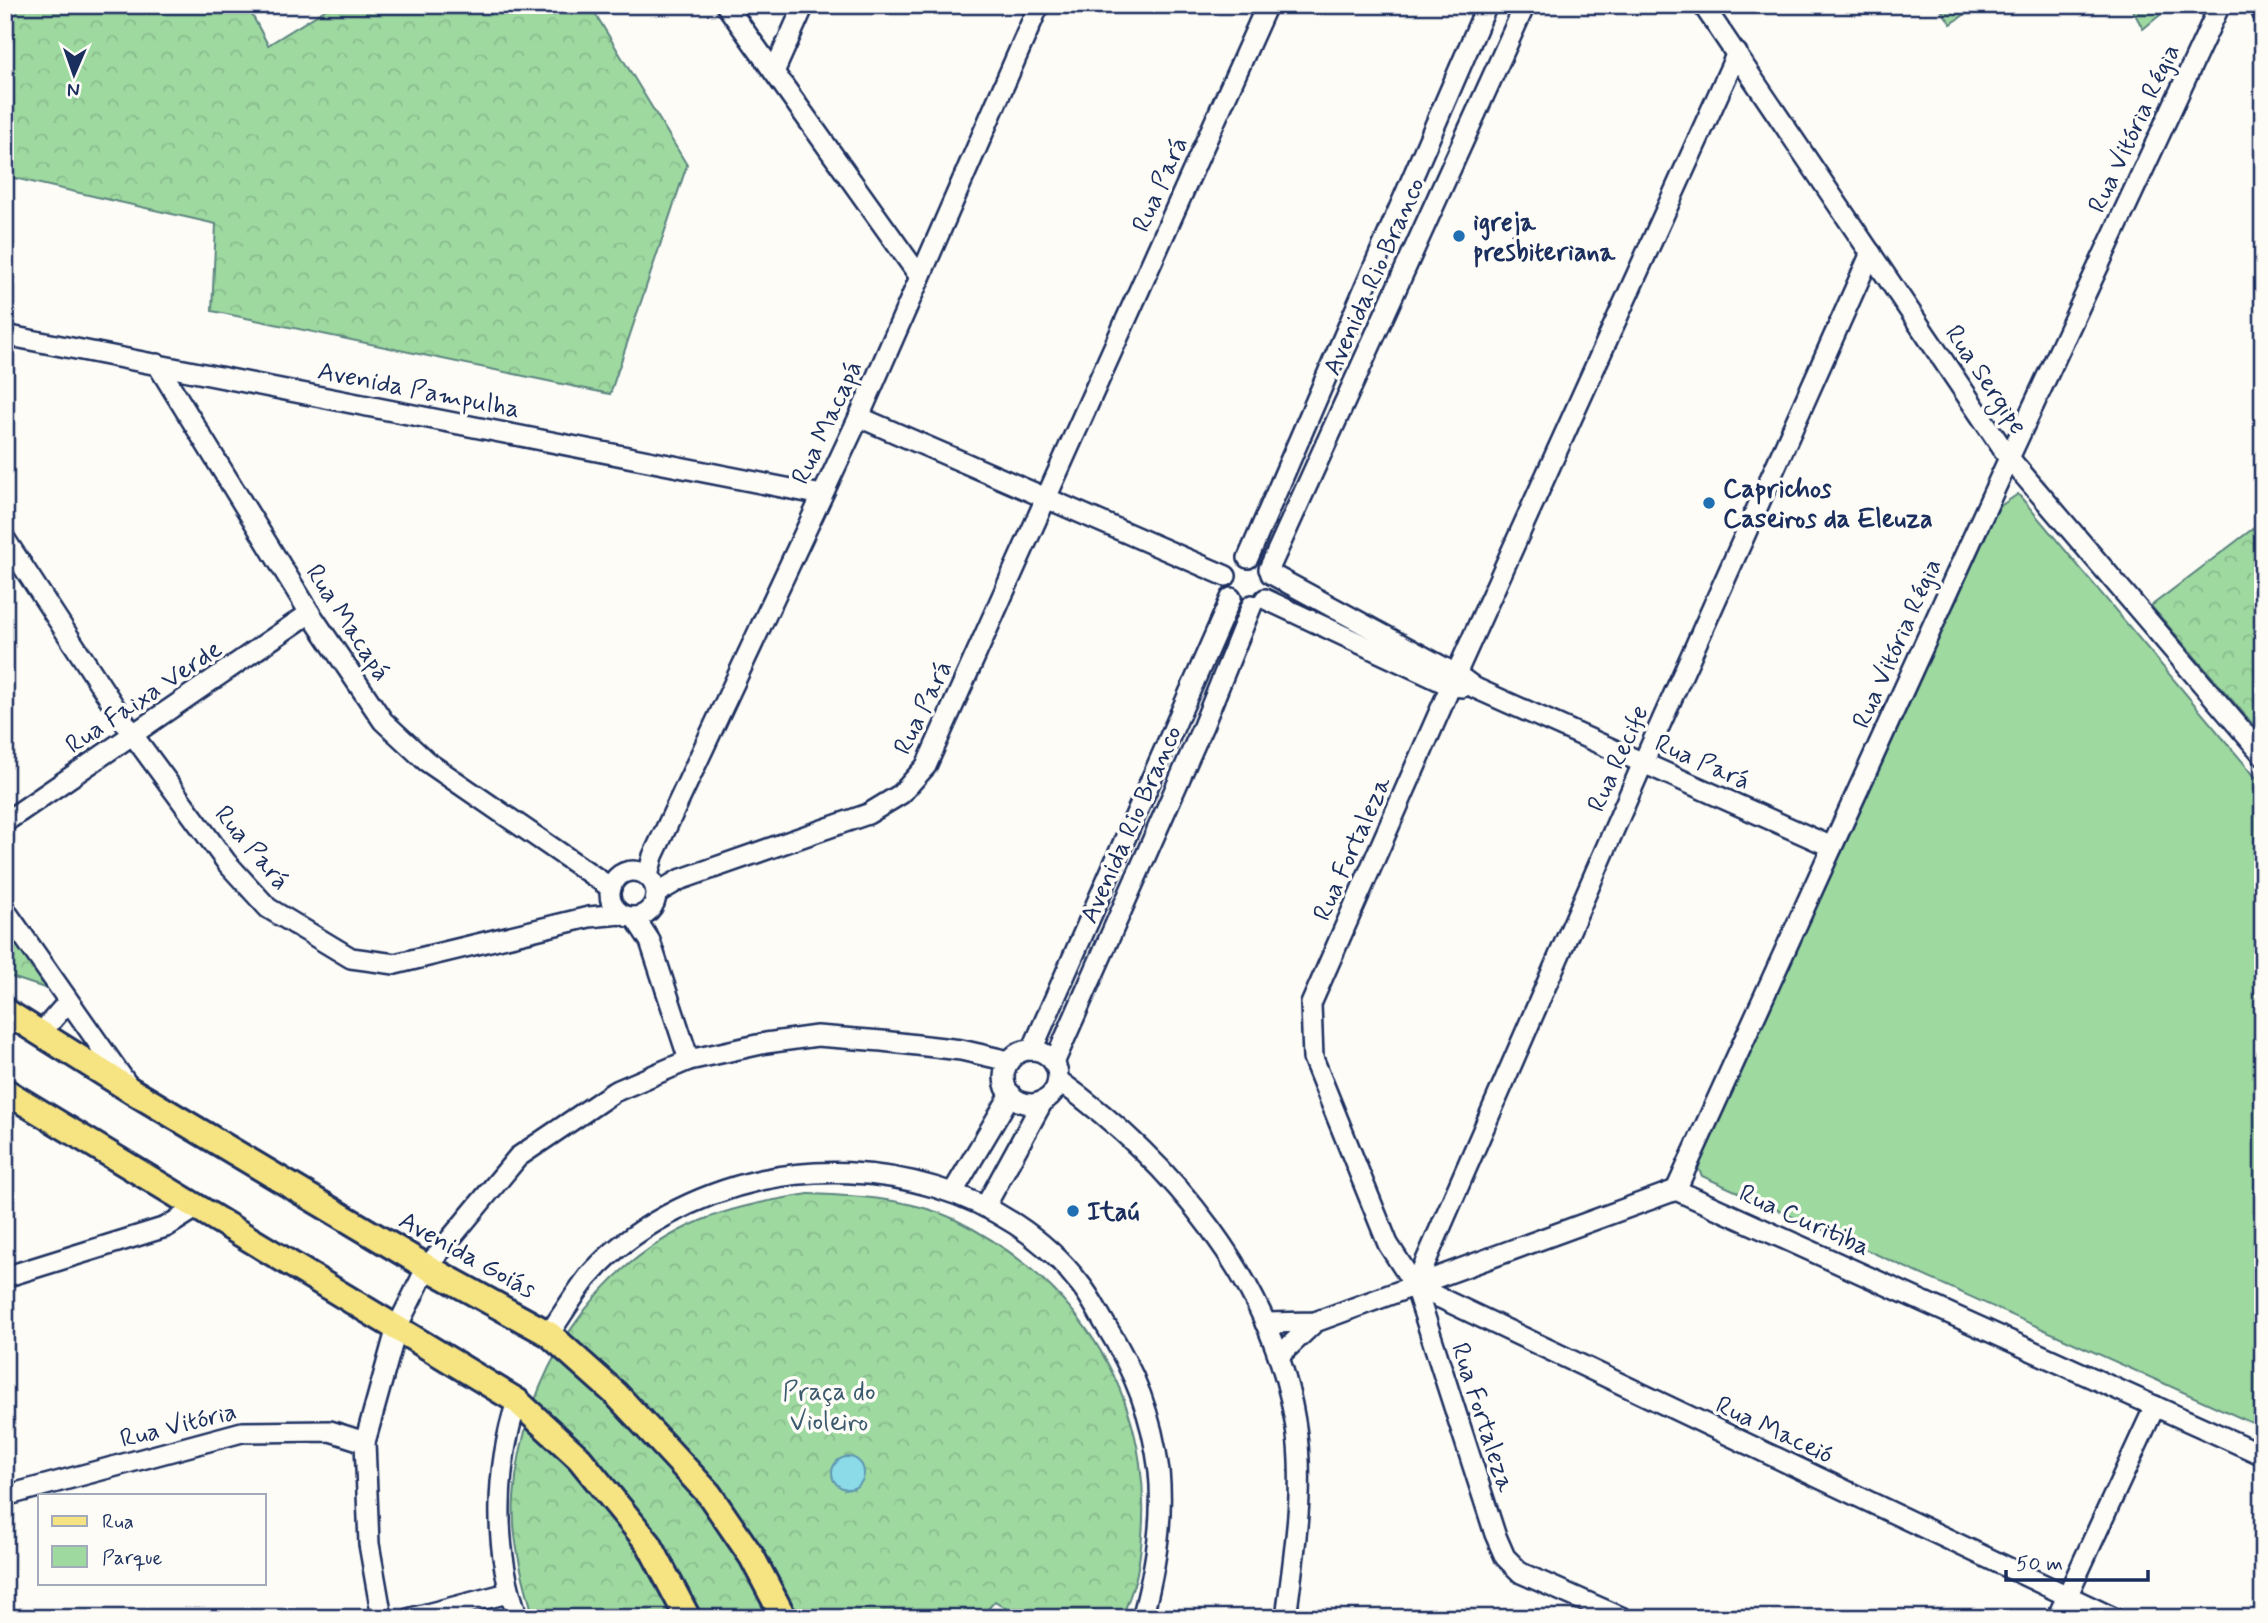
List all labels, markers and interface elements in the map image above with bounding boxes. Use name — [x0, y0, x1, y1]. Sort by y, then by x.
north arrow — [38, 38, 108, 108]
street label: Rua Vitória Régia — [2081, 39, 2189, 219]
text: N — [67, 77, 80, 102]
street label: Rua Pará — [1125, 132, 1197, 238]
street label: Avenida Rio Branco — [1316, 172, 1434, 381]
place label: igreja presbiteriana — [1473, 206, 1617, 270]
marker: igreja presbiteriana — [1451, 228, 1467, 244]
street label: Rua Sergipe — [1935, 319, 2034, 443]
street label: Avenida Pampulha — [315, 355, 523, 427]
street label: Rua Macapá — [784, 355, 871, 490]
place label: Caprichos Caseiros da Eleuza — [1723, 473, 1933, 537]
marker: Caprichos Caseiros da Eleuza — [1701, 495, 1717, 511]
street label: Rua Vitória Régia — [1845, 553, 1951, 734]
street label: Rua Macapá — [297, 558, 398, 688]
street label: Rua Faixa Verde — [59, 633, 229, 763]
street label: Rua Pará — [886, 655, 961, 761]
street label: Rua Recife — [1580, 700, 1657, 818]
street label: Avenida Rio Branco — [1073, 720, 1191, 929]
street label: Rua Pará — [1649, 727, 1755, 799]
street label: Rua Fortaleza — [1306, 771, 1400, 926]
street label: Rua Pará — [206, 799, 297, 898]
street label: Rua Curitiba — [1733, 1177, 1875, 1265]
place label: Itaú — [1087, 1196, 1139, 1230]
marker: Itaú — [1065, 1203, 1081, 1219]
street label: Avenida Goiás — [392, 1204, 542, 1307]
street label: Rua Fortaleza — [1442, 1339, 1522, 1497]
park label: Praça do Violeiro — [782, 1376, 876, 1440]
street label: Rua Maceió — [1710, 1389, 1838, 1473]
street label: Rua Vitória — [117, 1395, 240, 1457]
legend — [38, 1494, 266, 1584]
text: Rua — [102, 1508, 134, 1536]
scale bar — [2006, 1539, 2147, 1583]
text: Parque — [102, 1544, 163, 1572]
text: 50 m — [2016, 1550, 2063, 1578]

